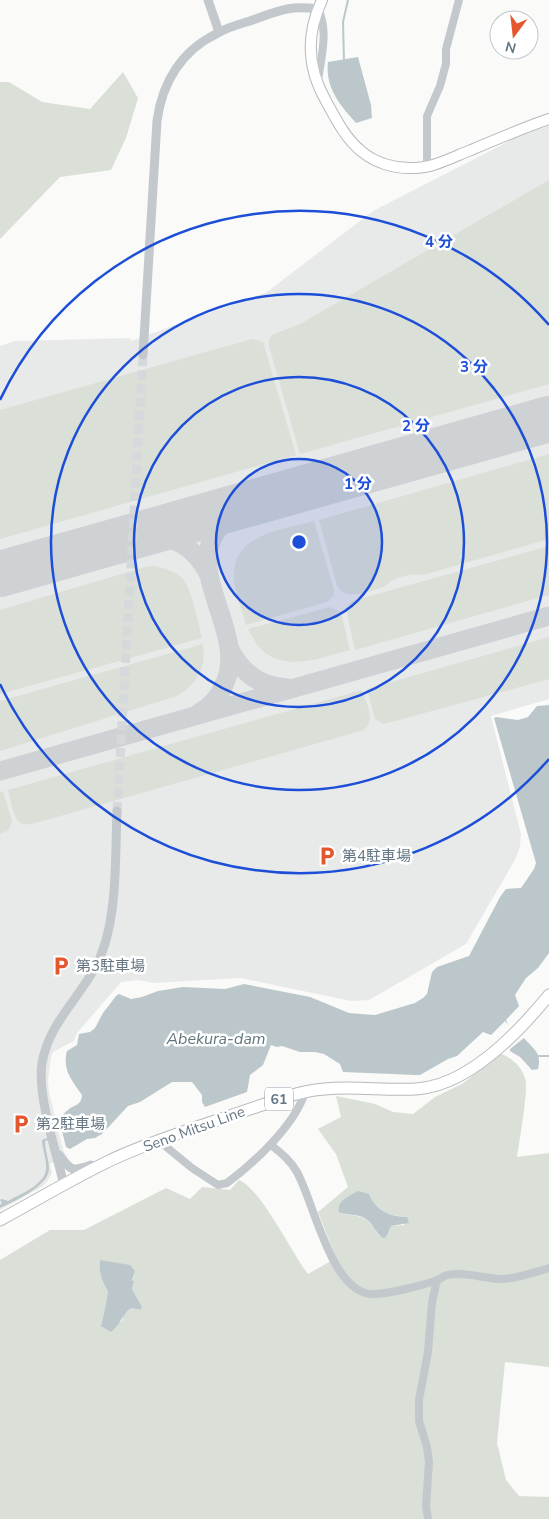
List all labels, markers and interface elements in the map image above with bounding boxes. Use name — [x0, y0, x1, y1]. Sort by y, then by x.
north arrow — [489, 10, 539, 60]
text: N — [503, 37, 518, 58]
text: 4 分 — [425, 232, 453, 252]
text: 3 分 — [460, 357, 488, 377]
text: 2 分 — [402, 416, 430, 436]
text: 1 分 — [344, 474, 372, 494]
centre of rings — [290, 533, 308, 551]
parking icon: 第4駐車場 — [316, 845, 338, 867]
place label: 第4駐車場 — [342, 846, 411, 866]
parking icon: 第3駐車場 — [50, 955, 72, 977]
place label: 第3駐車場 — [76, 956, 145, 976]
water label: Abekura-dam — [165, 1028, 266, 1050]
road number: 61 — [265, 1088, 293, 1110]
street label: Seno Mitsu Line — [140, 1101, 248, 1157]
parking icon: 第2駐車場 — [10, 1113, 32, 1135]
place label: 第2駐車場 — [36, 1114, 105, 1134]

